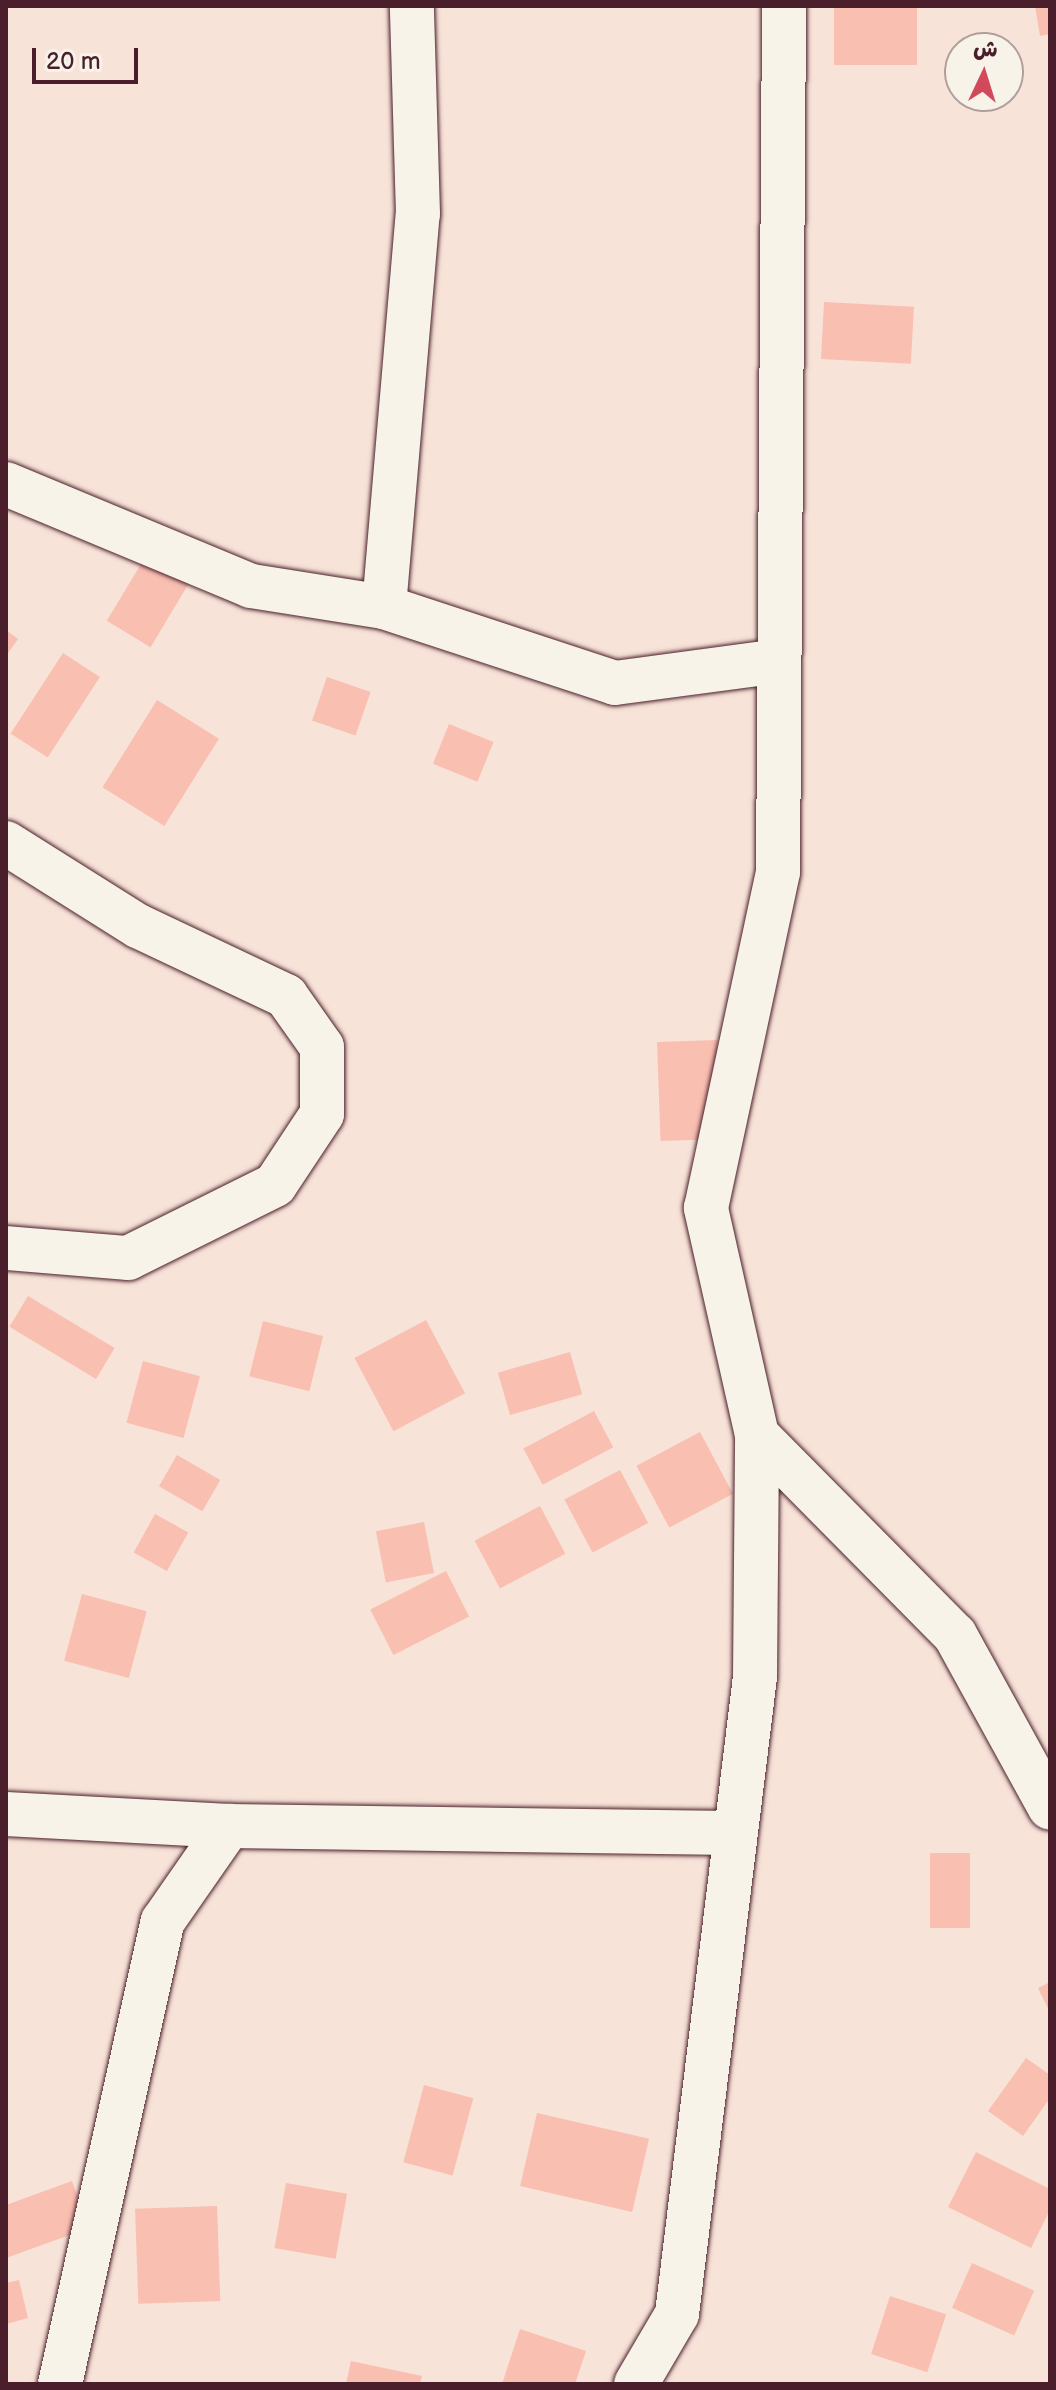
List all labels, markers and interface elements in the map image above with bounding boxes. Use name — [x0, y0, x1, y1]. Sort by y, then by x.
scale bar — [36, 32, 142, 82]
north arrow — [944, 32, 1024, 112]
text: ش — [973, 35, 999, 64]
text: 20 m — [46, 47, 101, 76]

